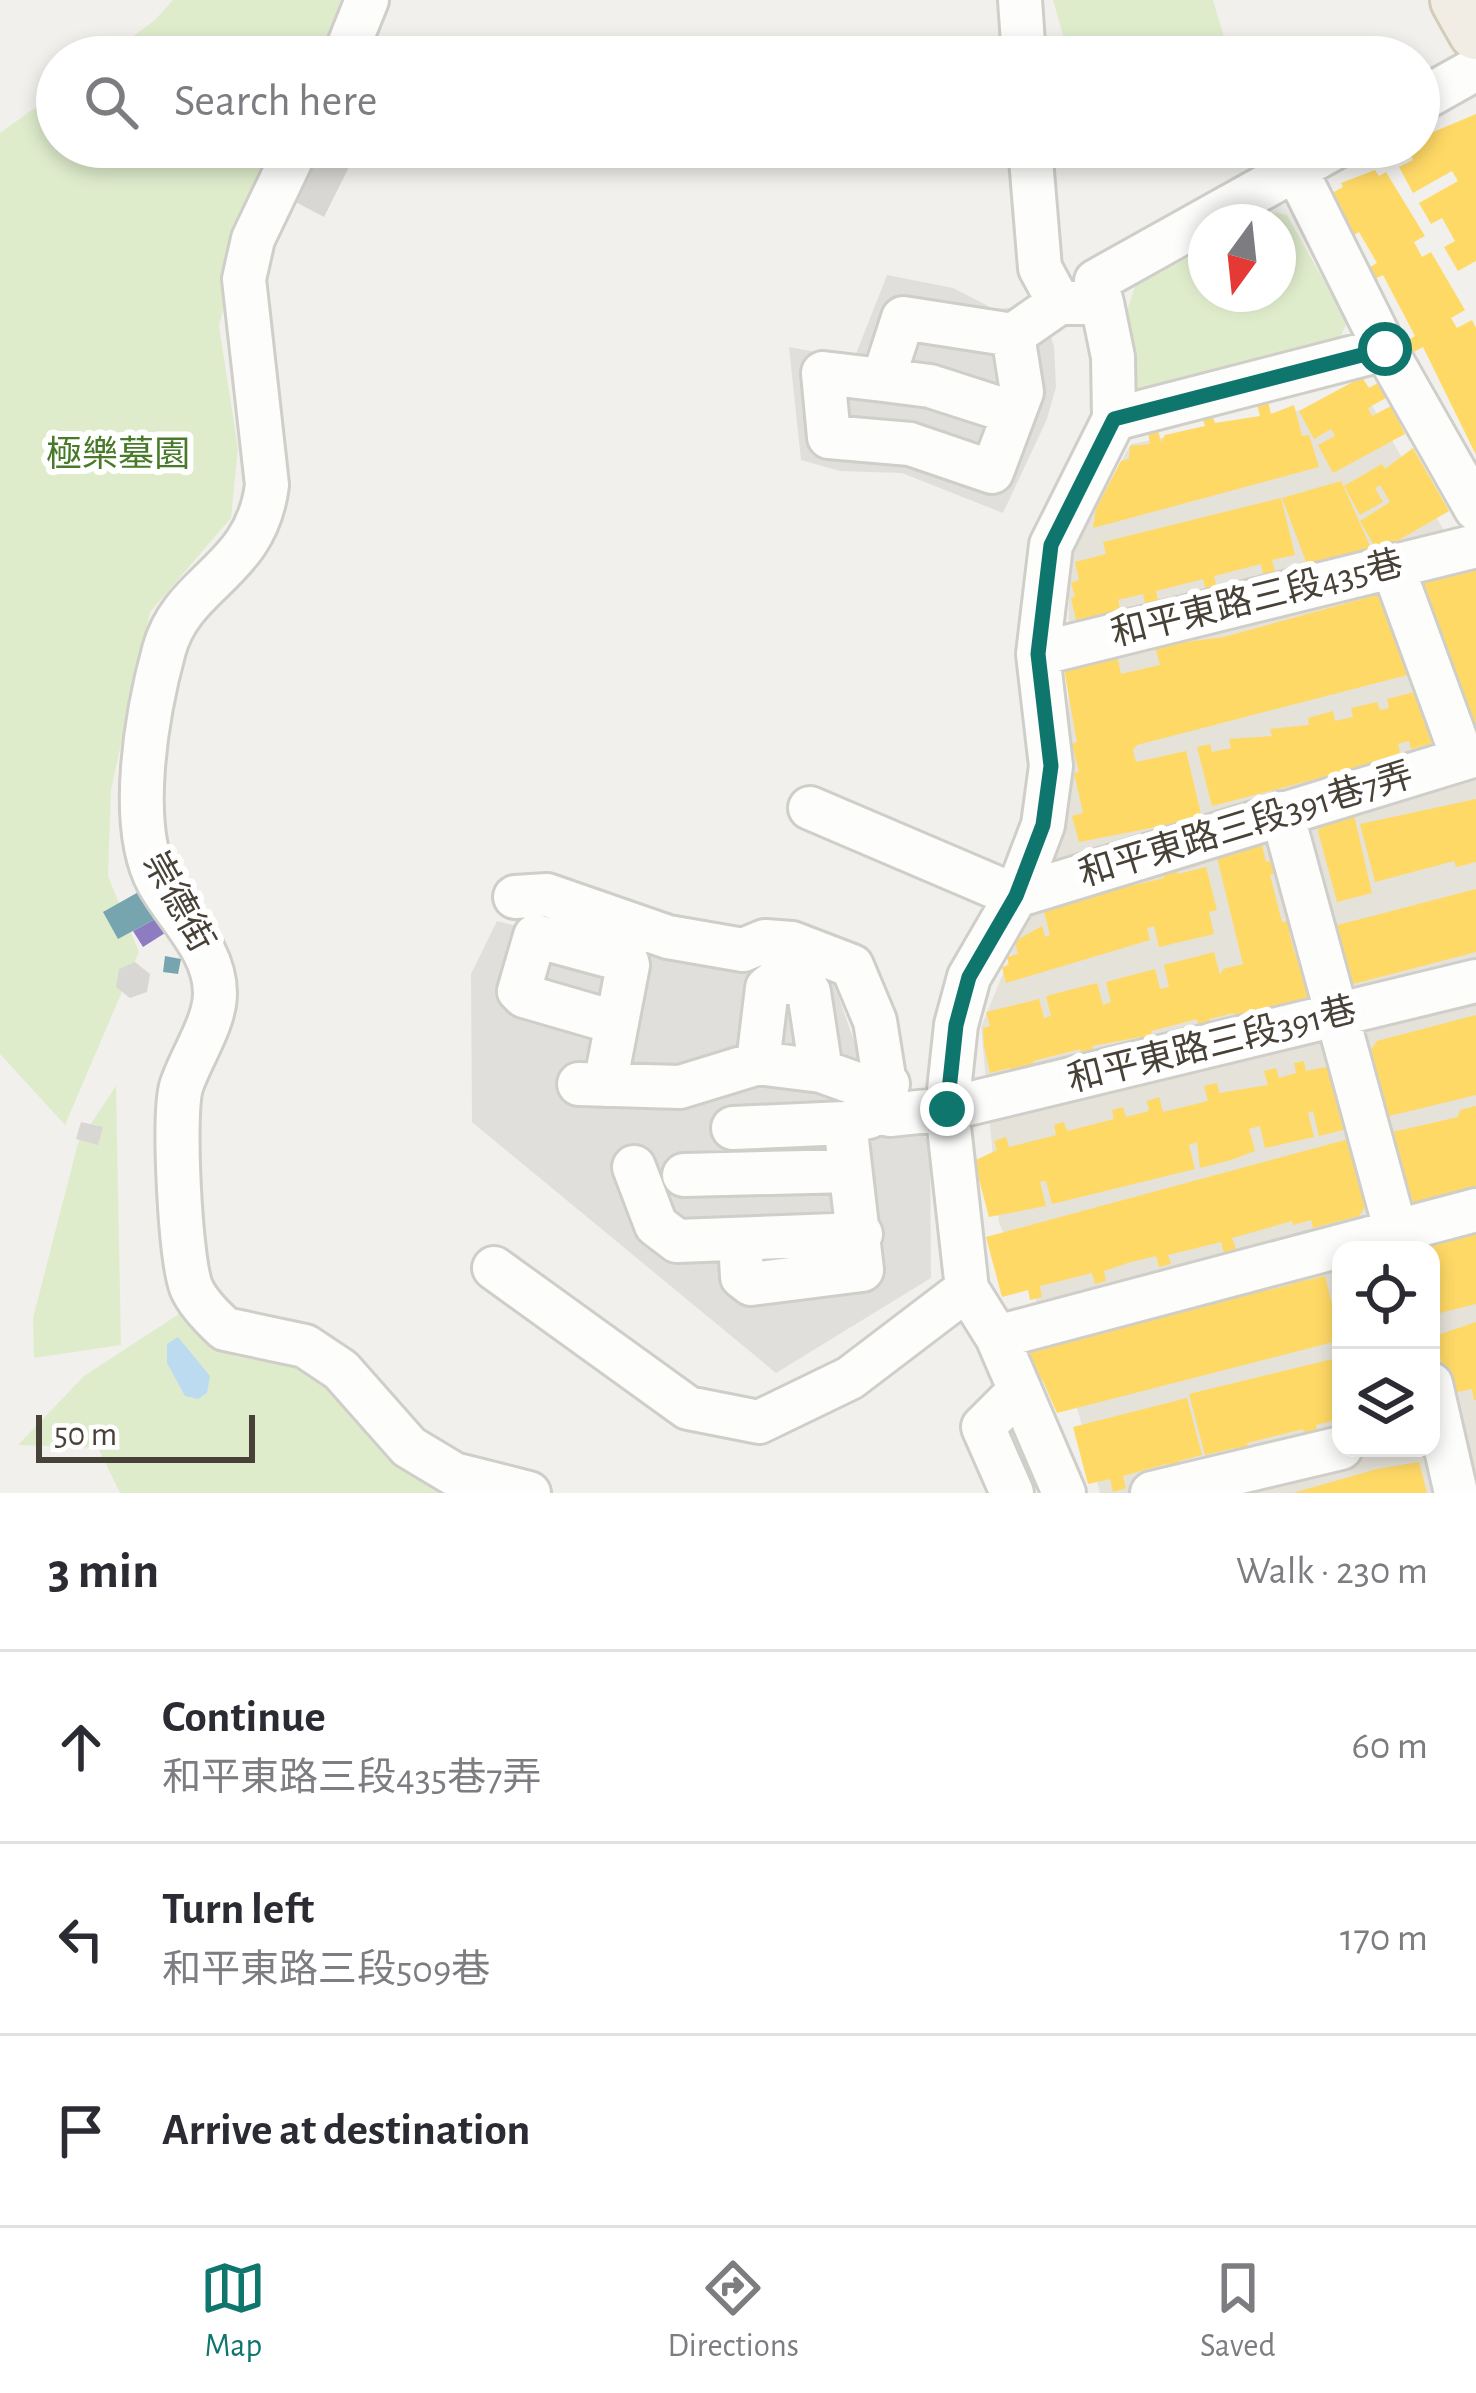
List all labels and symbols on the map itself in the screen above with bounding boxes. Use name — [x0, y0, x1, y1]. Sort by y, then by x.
north arrow — [1188, 204, 1296, 312]
route start — [1358, 322, 1412, 376]
park label: 極樂墓園 — [46, 435, 190, 473]
street label: 和平東路三段435巷 — [1107, 543, 1407, 653]
street label: 和平東路三段391巷7弄 — [1074, 755, 1417, 893]
street label: 崇德街 — [136, 845, 222, 958]
street label: 和平東路三段391巷 — [1063, 990, 1360, 1098]
route end — [920, 1082, 974, 1136]
scale bar — [36, 1409, 255, 1462]

